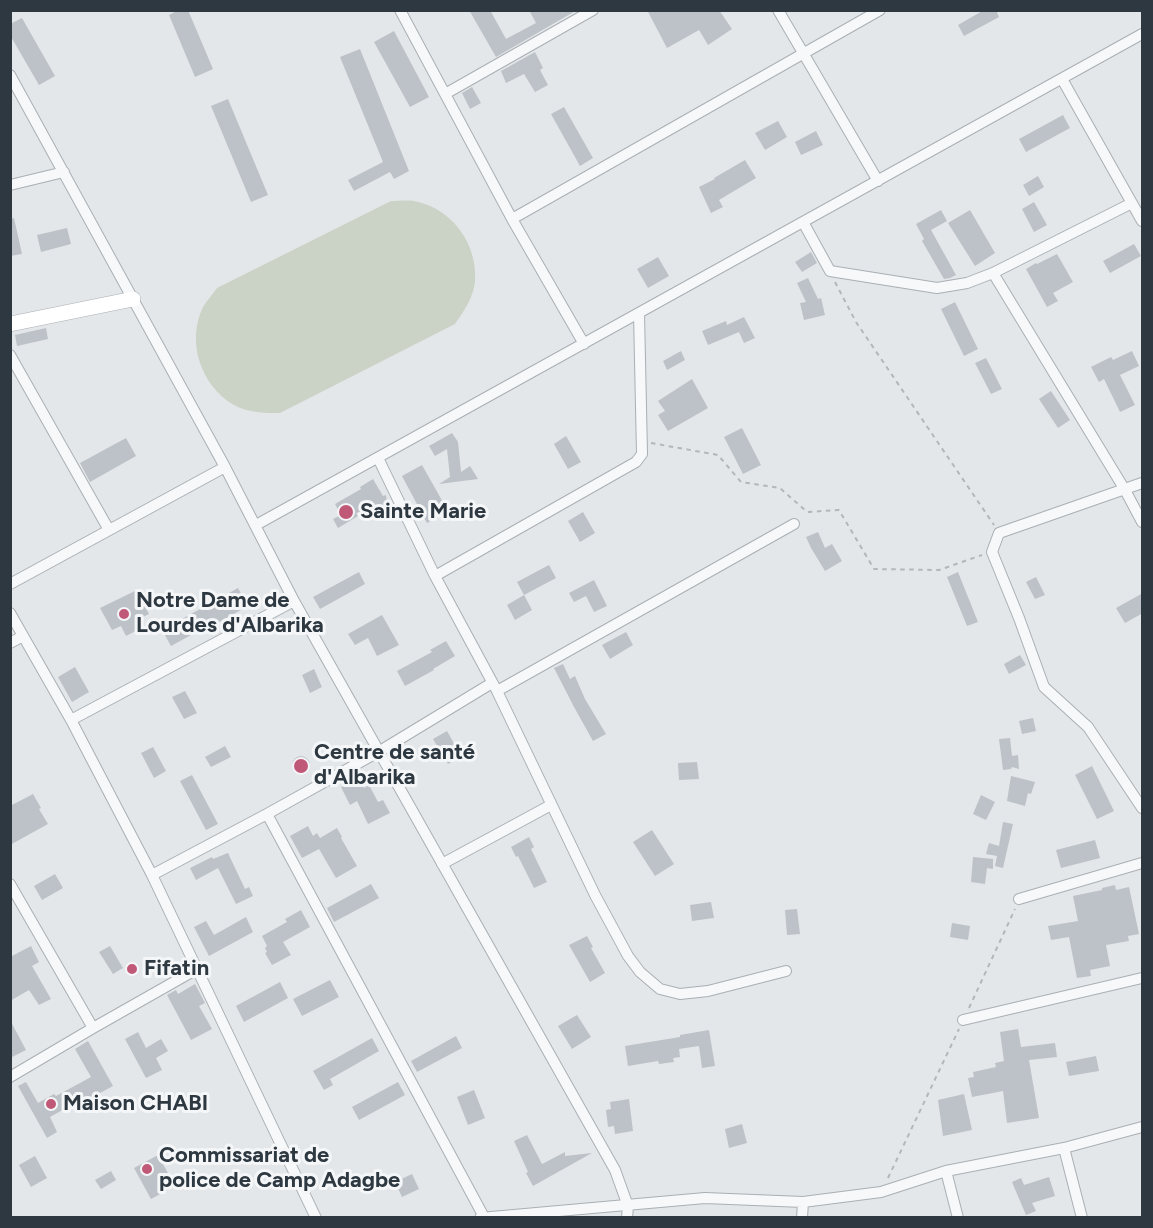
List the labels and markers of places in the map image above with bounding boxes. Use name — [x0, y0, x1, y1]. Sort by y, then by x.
place label: Sainte Marie — [360, 499, 486, 525]
marker: Sainte Marie — [337, 503, 355, 521]
place label: Notre Dame de Lourdes d'Albarika — [136, 588, 324, 640]
marker: Notre Dame de Lourdes d'Albarika — [117, 607, 131, 621]
place label: Centre de santé d'Albarika — [314, 740, 475, 792]
marker: Centre de santé d'Albarika — [292, 757, 310, 775]
place label: Fifatin — [144, 956, 209, 982]
marker: Fifatin — [125, 962, 139, 976]
place label: Maison CHABI — [63, 1091, 208, 1117]
marker: Maison CHABI — [44, 1097, 58, 1111]
place label: Commissariat de police de Camp Adagbe — [159, 1143, 400, 1194]
marker: Commissariat de police de Camp Adagbe — [140, 1162, 154, 1176]

